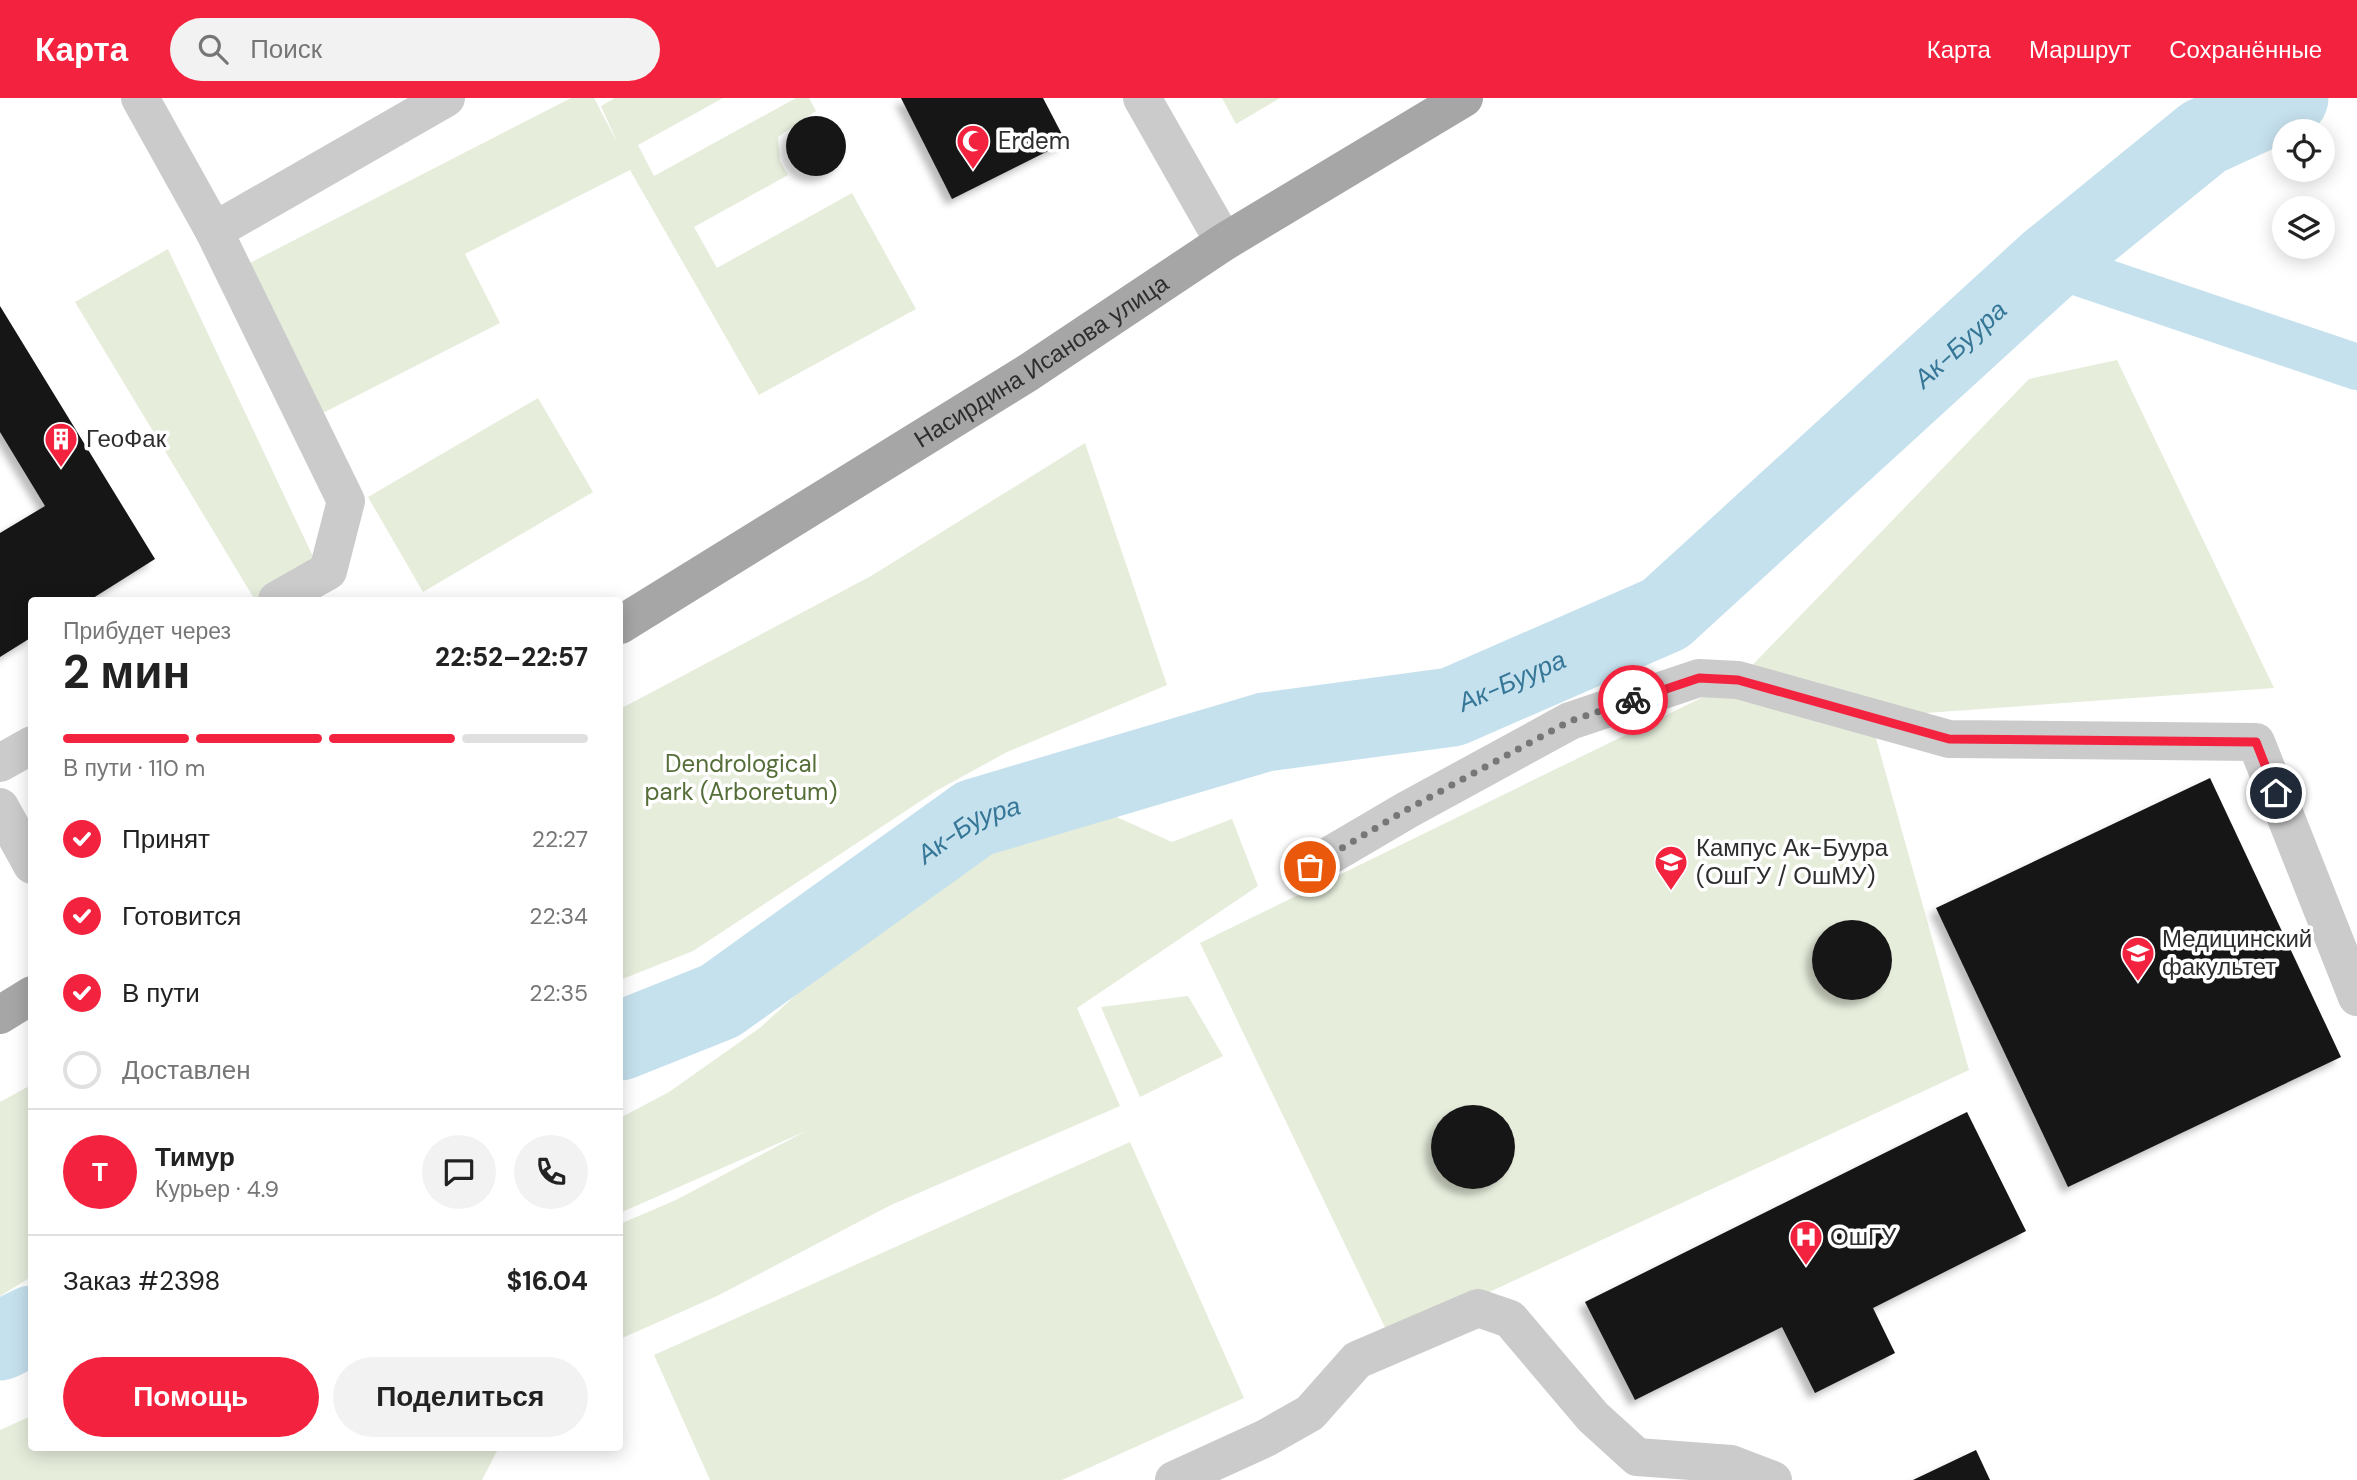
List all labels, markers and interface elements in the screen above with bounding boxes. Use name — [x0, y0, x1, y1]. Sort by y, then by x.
search box — [170, 18, 660, 81]
text: Карта — [35, 28, 128, 71]
icon: search — [194, 30, 232, 68]
text: Поиск — [250, 32, 322, 66]
text: Карта — [1927, 34, 1991, 65]
text: Маршрут — [2029, 34, 2131, 65]
text: Сохранённые — [2169, 34, 2322, 65]
map controls — [2272, 119, 2335, 259]
button: locate — [2272, 119, 2335, 182]
mosque icon: Erdem — [954, 122, 992, 171]
place label: Erdem — [998, 125, 1070, 156]
button: layers — [2272, 196, 2335, 259]
street label: Насирдина Исанова улица — [908, 267, 1175, 454]
water label: Ак-Буура — [1905, 293, 2014, 397]
building icon: ГеоФак — [42, 420, 80, 469]
place label: ГеоФак — [86, 423, 167, 454]
text: Прибудет через — [63, 616, 231, 646]
text: 22:52–22:57 — [435, 640, 588, 674]
text: 2 мин — [63, 642, 190, 702]
water label: Ак-Буура — [1451, 642, 1571, 720]
courier — [1598, 665, 1668, 735]
icon: bike — [1614, 681, 1652, 719]
park label: Dendrological park (Arboretum) — [645, 748, 837, 807]
text: В пути · 110 m — [63, 753, 205, 783]
pin — [2246, 763, 2306, 823]
icon: home — [2257, 774, 2295, 812]
water label: Ак-Буура — [908, 788, 1024, 872]
icon: check — [63, 820, 101, 858]
text: Принят — [122, 822, 210, 856]
text: 22:27 — [532, 824, 588, 854]
place label: Кампус Ак-Буура (ОшГУ / ОшМУ) — [1696, 832, 1889, 891]
pin — [1280, 837, 1340, 897]
school or university icon: Кампус Ак-Буура (ОшГУ / ОшМУ) — [1652, 843, 1690, 892]
icon: bag — [1291, 848, 1329, 886]
icon: check — [63, 897, 101, 935]
text: Готовится — [122, 899, 241, 933]
text: 22:34 — [529, 901, 588, 931]
place label: Медицинский факультет — [2162, 923, 2312, 982]
school or university icon: Медицинский факультет — [2119, 934, 2157, 983]
icon: check — [63, 974, 101, 1012]
text: В пути — [122, 976, 200, 1010]
text: 22:35 — [529, 978, 588, 1008]
text: Доставлен — [122, 1053, 251, 1087]
button: chat — [422, 1135, 496, 1209]
button: phone — [514, 1135, 588, 1209]
text: Тимур — [155, 1140, 235, 1174]
text: Т — [92, 1155, 108, 1189]
text: Курьер · 4.9 — [155, 1174, 279, 1204]
hospital icon: ОшГУ — [1787, 1218, 1825, 1267]
place label: ОшГУ — [1830, 1221, 1897, 1252]
text: Заказ #2398 — [63, 1264, 220, 1298]
text: $16.04 — [507, 1264, 588, 1298]
button: Помощь — [63, 1357, 319, 1437]
button: Поделиться — [333, 1357, 588, 1437]

